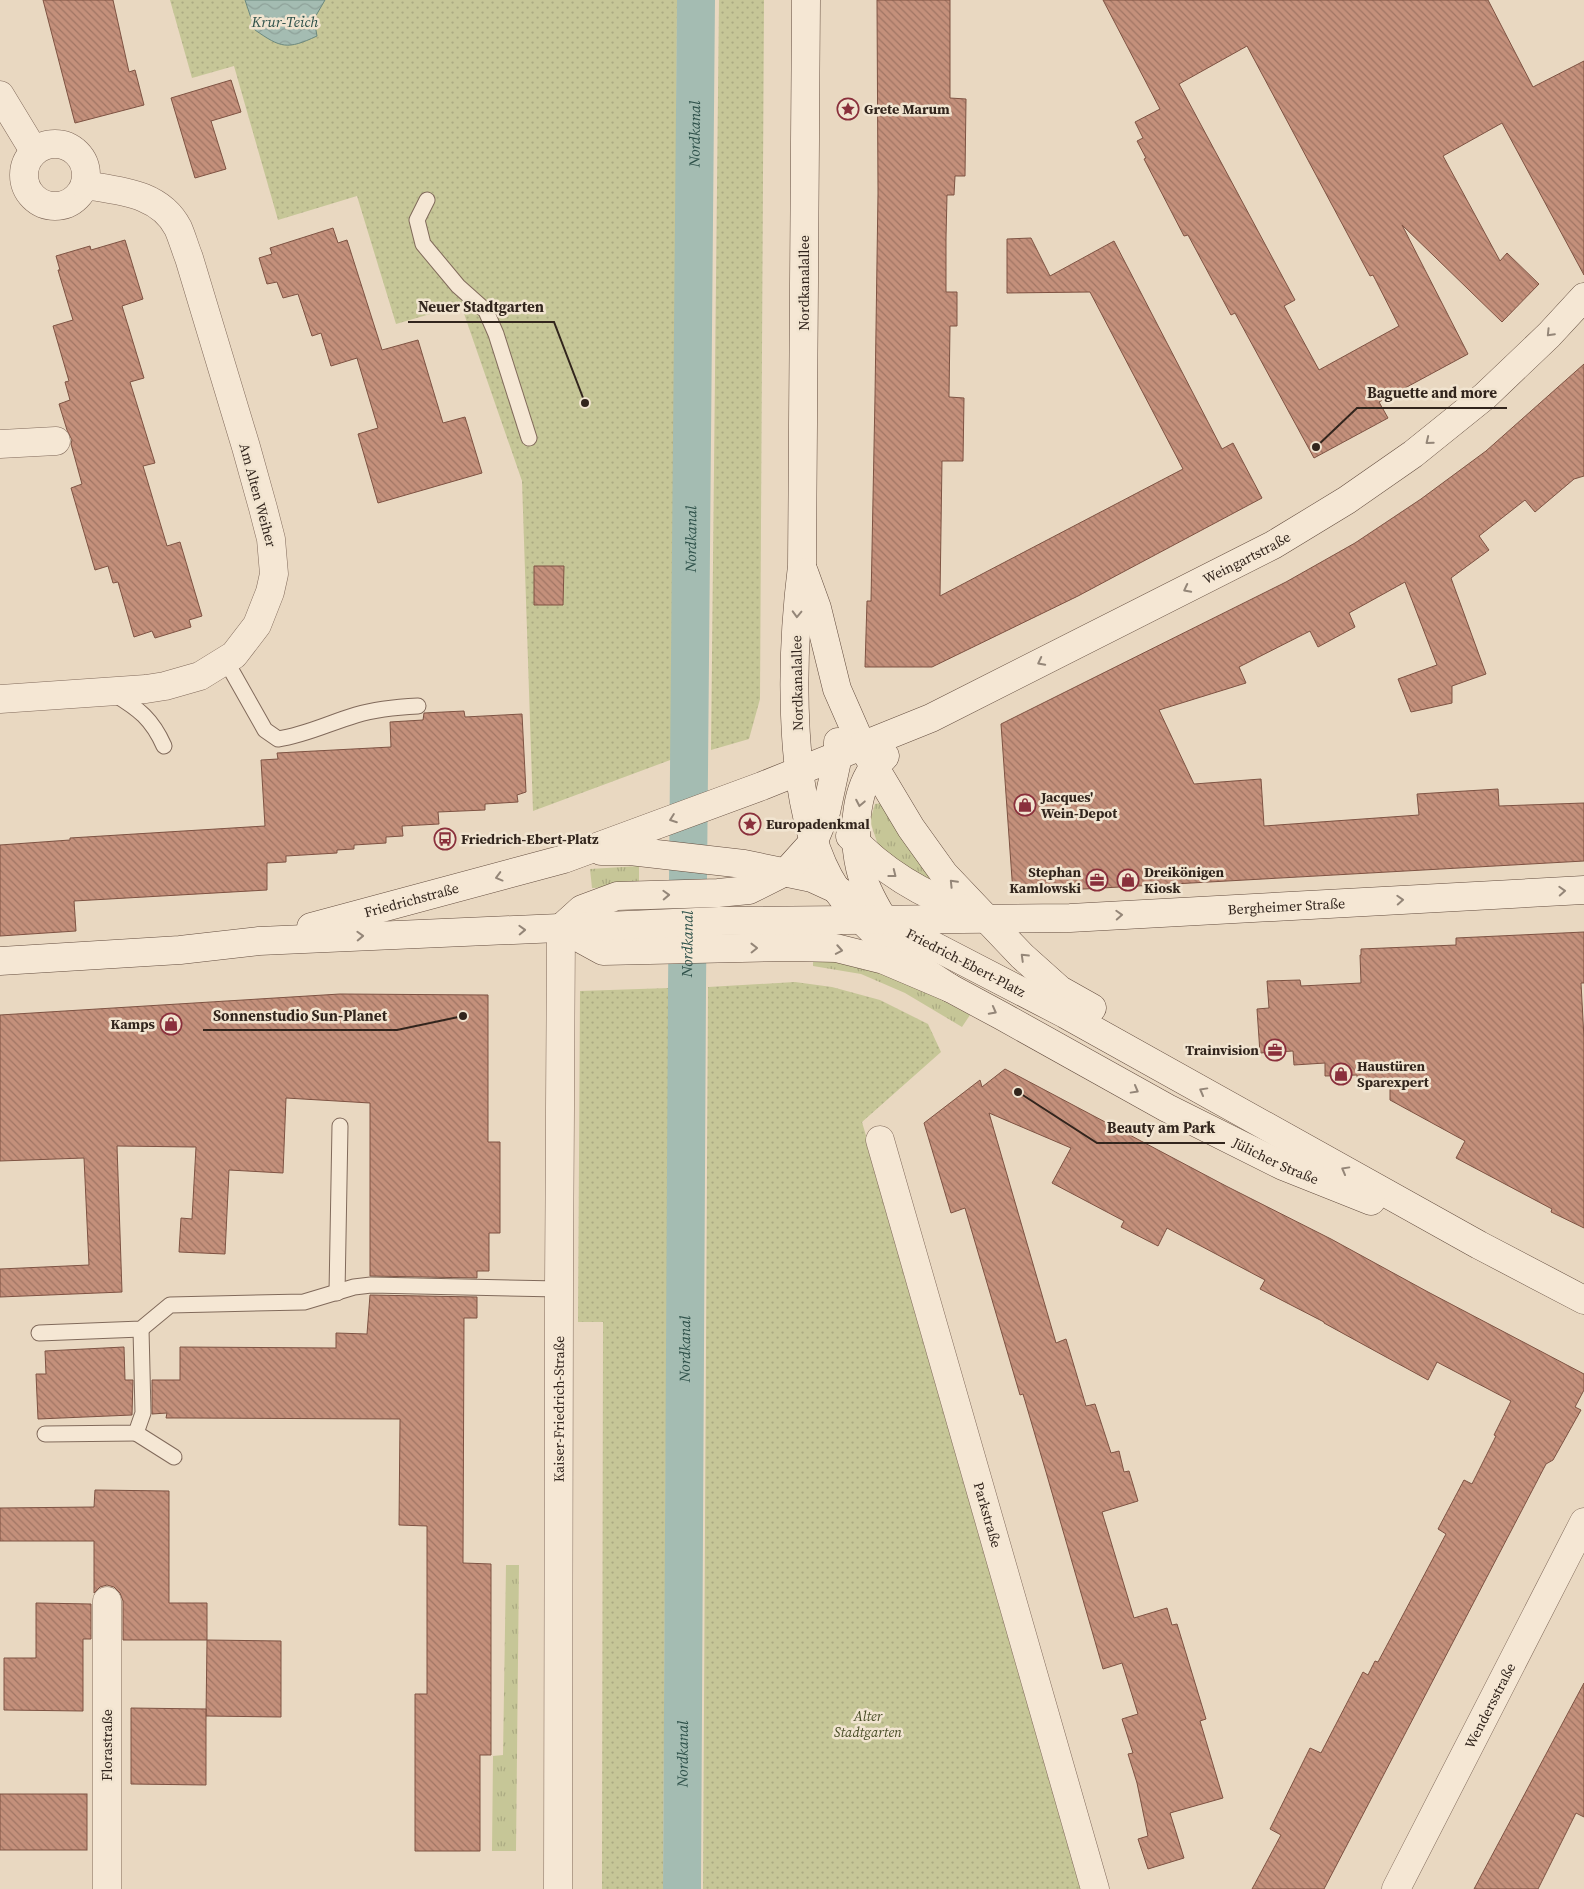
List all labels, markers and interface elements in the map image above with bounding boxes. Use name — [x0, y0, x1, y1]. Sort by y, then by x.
water label: Krur-Teich — [250, 11, 319, 32]
place icon: Grete Marum — [836, 97, 860, 121]
place label: Grete Marum — [864, 99, 950, 119]
water label: Nordkanal — [683, 100, 705, 168]
street label: Nordkanalallee — [794, 235, 814, 331]
callout: Neuer Stadtgarten — [408, 292, 554, 322]
text: Neuer Stadtgarten — [418, 296, 544, 317]
one-way arrow — [1547, 327, 1556, 336]
callout: Baguette and more — [1357, 378, 1507, 408]
text: Baguette and more — [1367, 382, 1497, 403]
one-way arrow — [1426, 435, 1435, 443]
street label: Am Alten Weiher — [235, 441, 282, 549]
water label: Nordkanal — [680, 505, 701, 573]
street label: Weingartstraße — [1199, 527, 1294, 589]
one-way arrow — [1183, 583, 1192, 593]
one-way arrow — [791, 610, 802, 618]
street label: Nordkanalallee — [786, 635, 808, 731]
one-way arrow — [1038, 656, 1047, 666]
place label: Jacques' Wein-Depot — [1040, 787, 1118, 823]
shop icon: Jacques' Wein-Depot — [1013, 793, 1037, 817]
one-way arrow — [855, 799, 866, 808]
place icon: Europadenkmal — [738, 812, 762, 836]
one-way arrow — [670, 813, 678, 823]
place label: Europadenkmal — [766, 814, 870, 834]
bus stop icon: Friedrich-Ebert-Platz — [433, 827, 457, 851]
place label: Friedrich-Ebert-Platz — [461, 829, 599, 849]
place label: Stephan Kamlowski — [1009, 862, 1082, 898]
place label: Dreikönigen Kiosk — [1144, 862, 1225, 898]
one-way arrow — [887, 868, 896, 876]
office icon: Stephan Kamlowski — [1085, 868, 1109, 892]
shop icon: Dreikönigen Kiosk — [1116, 868, 1140, 892]
one-way arrow — [496, 872, 504, 882]
street label: Friedrichstraße — [362, 878, 461, 922]
one-way arrow — [950, 879, 959, 888]
one-way arrow — [1558, 886, 1566, 897]
one-way arrow — [662, 889, 670, 900]
street label: Bergheimer Straße — [1227, 893, 1346, 919]
one-way arrow — [1396, 895, 1404, 906]
water label: Nordkanal — [676, 910, 698, 978]
one-way arrow — [1115, 910, 1123, 921]
street label: Friedrich-Ebert-Platz — [903, 923, 1030, 1002]
one-way arrow — [518, 925, 526, 935]
one-way arrow — [356, 931, 364, 942]
one-way arrow — [751, 943, 759, 953]
one-way arrow — [835, 944, 844, 954]
one-way arrow — [1020, 954, 1029, 963]
callout: Sonnenstudio Sun-Planet — [203, 1000, 397, 1030]
text: Sonnenstudio Sun-Planet — [213, 1005, 388, 1026]
one-way arrow — [988, 1005, 997, 1015]
shop icon: Kamps — [159, 1012, 183, 1036]
place label: Kamps — [111, 1014, 156, 1034]
office icon: Trainvision — [1263, 1038, 1287, 1062]
place label: Trainvision — [1185, 1040, 1259, 1060]
place label: Haustüren Sparexpert — [1357, 1056, 1430, 1092]
shop icon: Haustüren Sparexpert — [1329, 1062, 1353, 1086]
one-way arrow — [1129, 1084, 1138, 1094]
one-way arrow — [1199, 1087, 1208, 1097]
callout: Beauty am Park — [1097, 1113, 1225, 1143]
text: Beauty am Park — [1107, 1117, 1215, 1138]
street label: Jülicher Straße — [1228, 1132, 1322, 1189]
one-way arrow — [1341, 1167, 1350, 1177]
water label: Nordkanal — [674, 1315, 695, 1383]
street label: Kaiser-Friedrich-Straße — [549, 1336, 569, 1482]
street label: Parkstraße — [969, 1480, 1007, 1550]
street label: Wendersstraße — [1460, 1659, 1520, 1752]
park label: Alter Stadtgarten — [834, 1706, 902, 1742]
street label: Florastraße — [97, 1709, 117, 1781]
water label: Nordkanal — [672, 1720, 693, 1788]

